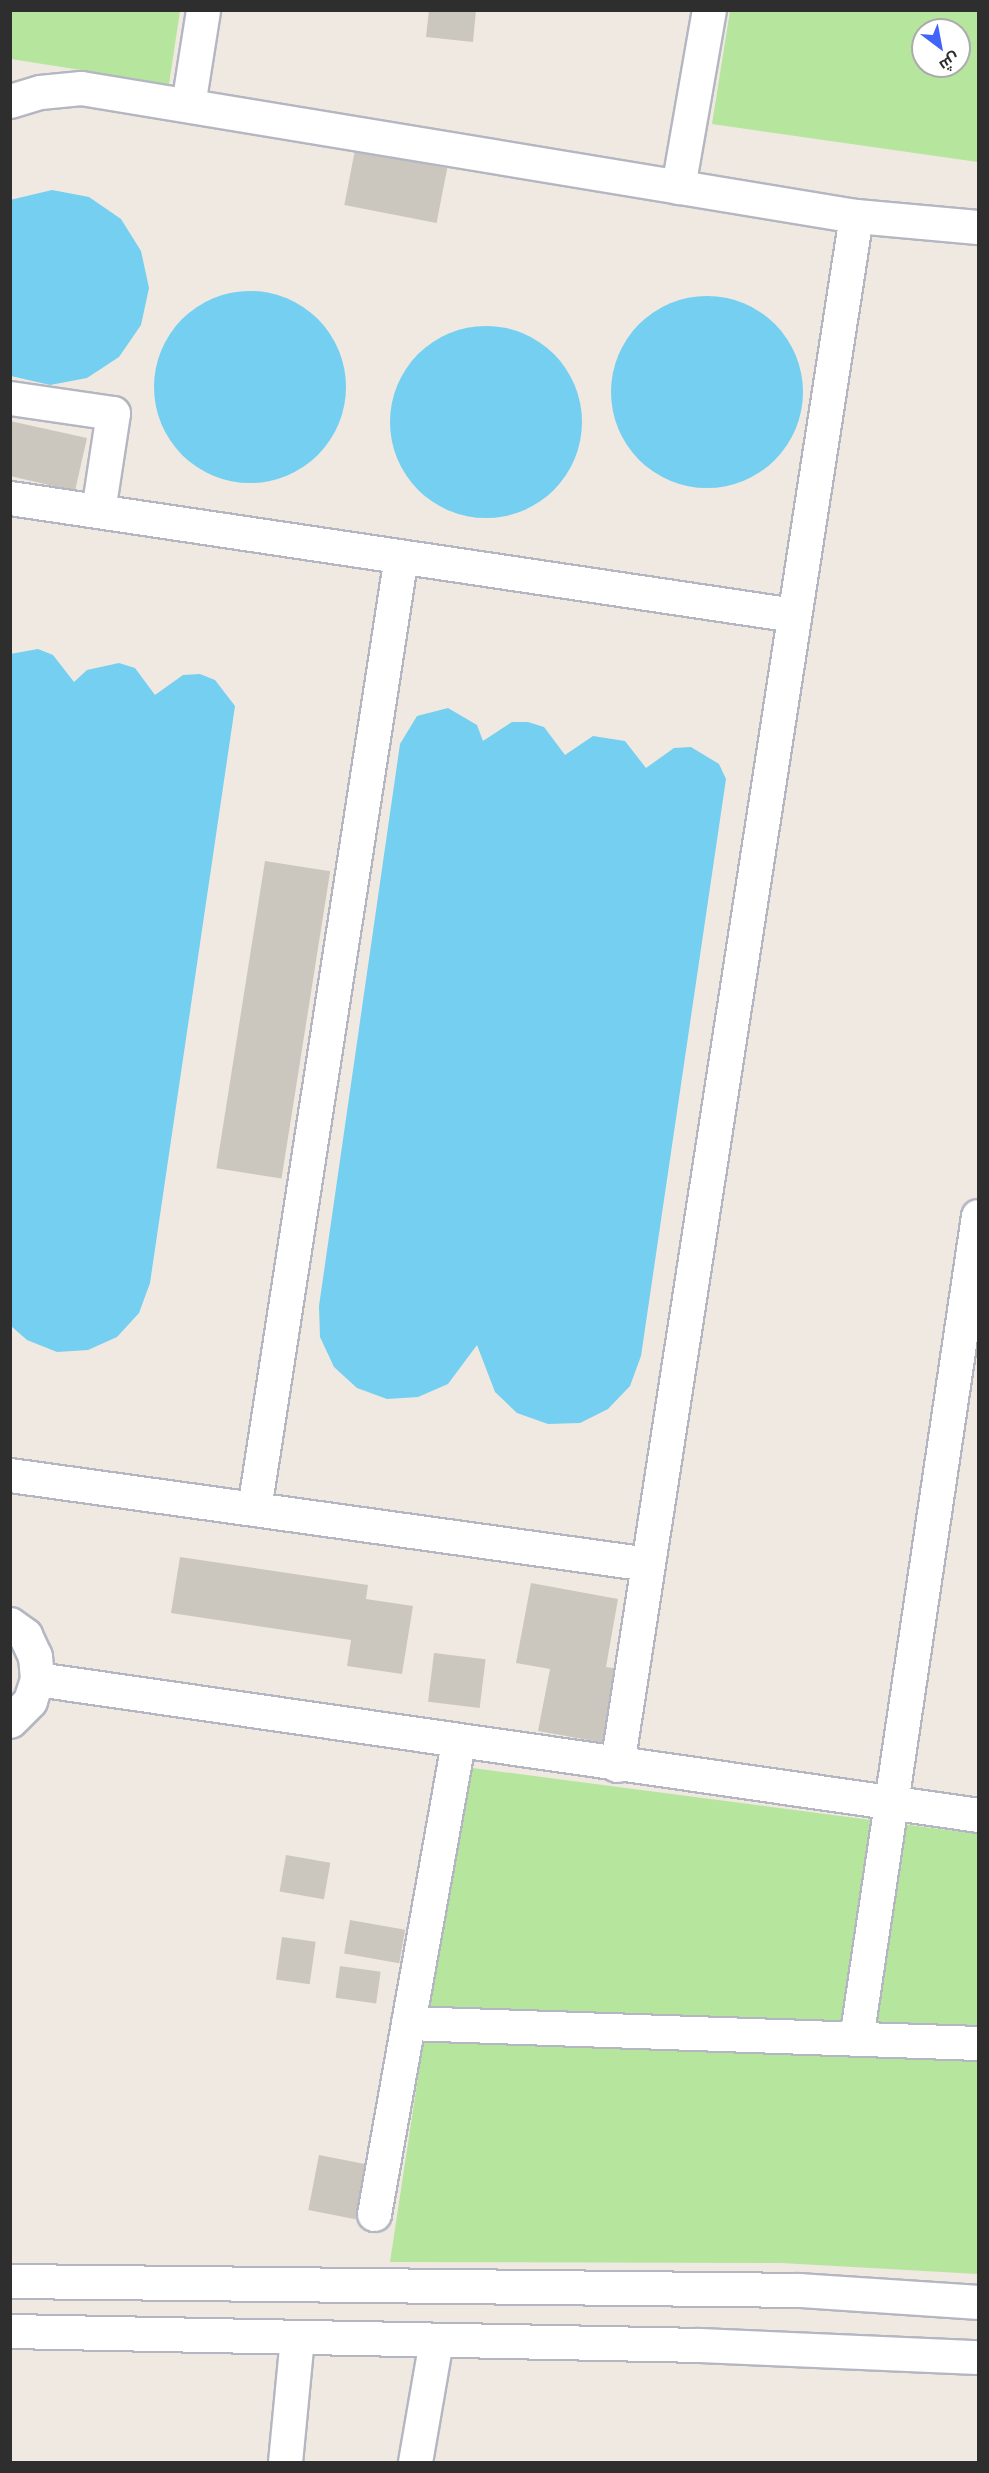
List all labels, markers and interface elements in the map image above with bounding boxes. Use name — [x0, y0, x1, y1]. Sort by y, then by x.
north arrow — [911, 18, 971, 78]
text: ش — [936, 48, 963, 75]

